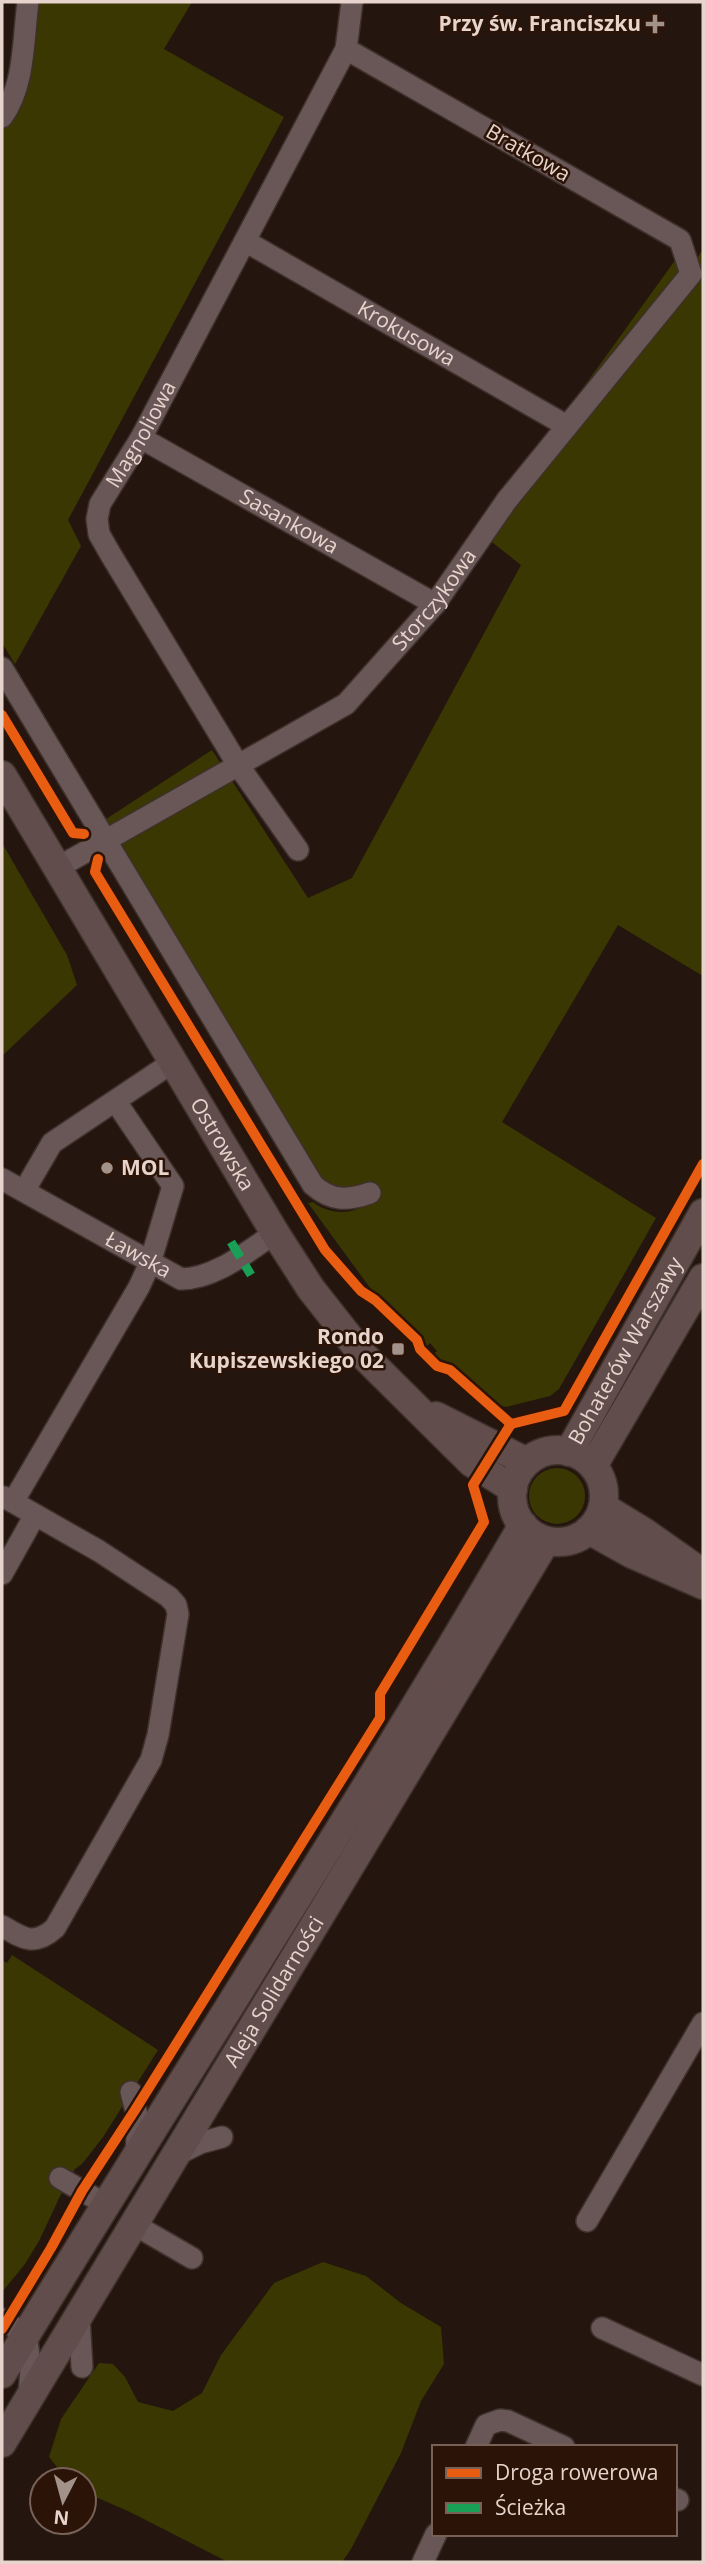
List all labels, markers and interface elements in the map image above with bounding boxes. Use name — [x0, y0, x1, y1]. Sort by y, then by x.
place label: Przy św. Franciszku — [439, 9, 641, 37]
marker: Przy św. Franciszku — [647, 16, 663, 32]
street label: Bratkowa — [481, 117, 576, 187]
street label: Krokusowa — [353, 294, 461, 372]
street label: Magnoliowa — [99, 376, 182, 493]
street label: Sasankowa — [235, 482, 344, 560]
street label: Storczykowa — [385, 543, 482, 656]
street label: Ostrowska — [184, 1092, 262, 1196]
place label: MOL — [121, 1153, 170, 1181]
marker: MOL — [99, 1160, 115, 1176]
street label: Ławska — [101, 1225, 177, 1284]
street label: Bohaterów Warszawy — [561, 1251, 689, 1449]
place label: Rondo Kupiszewskiego 02 — [189, 1322, 384, 1374]
marker: Rondo Kupiszewskiego 02 — [390, 1341, 406, 1357]
street label: Aleja Solidarności — [217, 1910, 330, 2072]
legend — [432, 2445, 677, 2536]
text: Droga rowerowa — [495, 2458, 658, 2486]
north arrow — [28, 2466, 98, 2536]
text: Ścieżka — [495, 2493, 566, 2521]
text: N — [52, 2504, 70, 2532]

